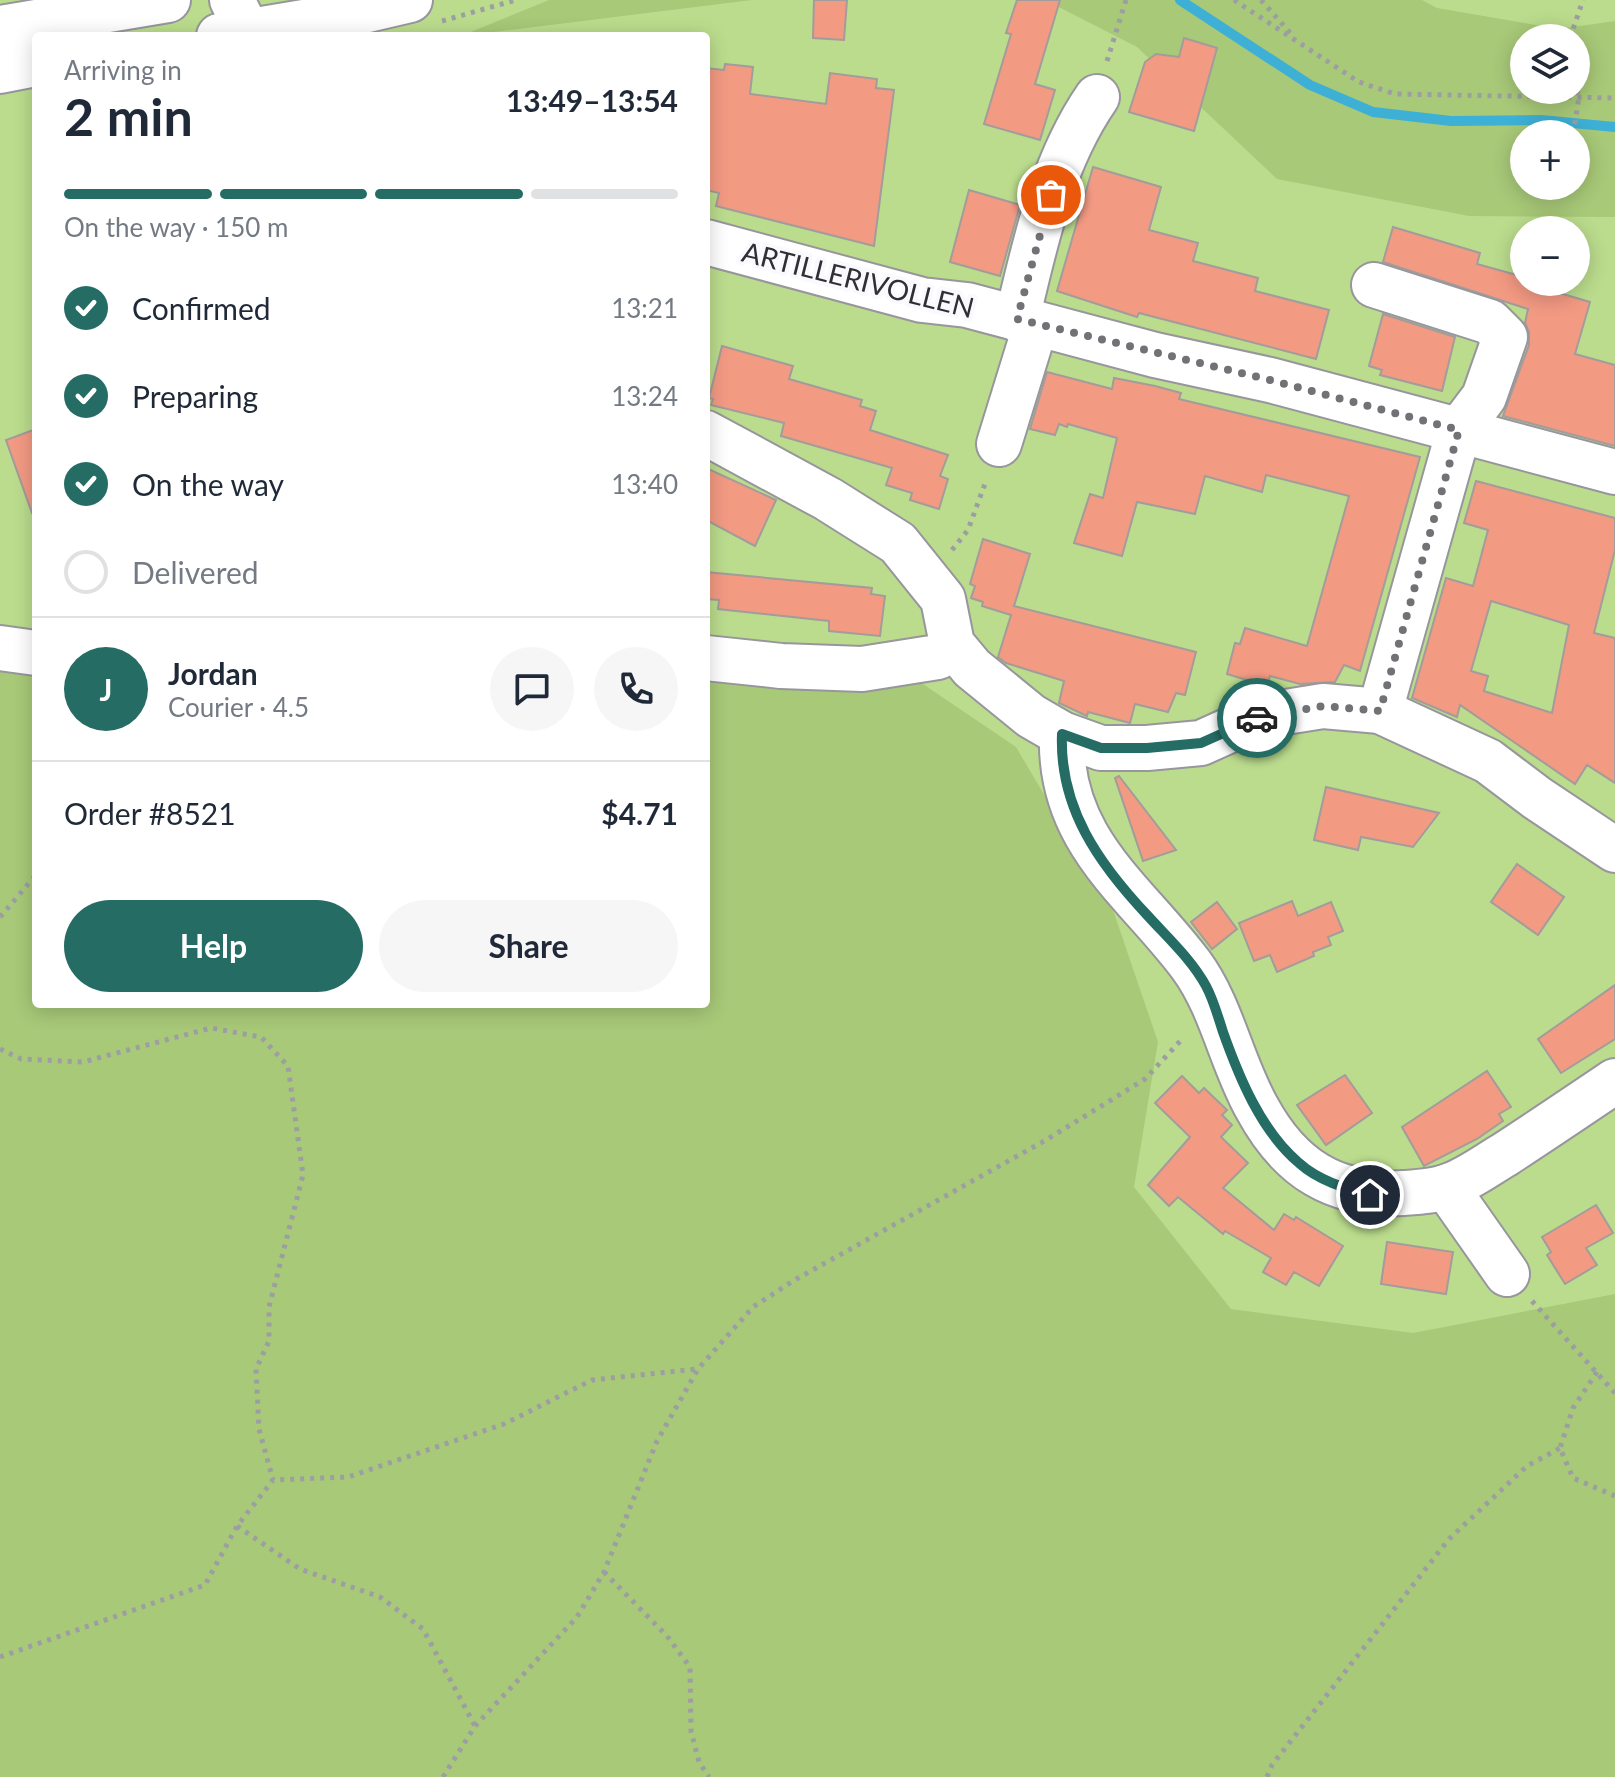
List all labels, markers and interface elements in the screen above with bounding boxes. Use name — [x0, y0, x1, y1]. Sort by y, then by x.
map controls — [1510, 24, 1590, 296]
button: layers — [1510, 24, 1590, 104]
text: Arriving in — [64, 54, 182, 86]
text: 13:49–13:54 — [506, 82, 678, 118]
text: 2 min — [64, 85, 193, 147]
button: + — [1510, 120, 1590, 200]
pin — [1017, 161, 1085, 229]
icon: bag — [1029, 173, 1073, 217]
text: On the way · 150 m — [64, 211, 288, 243]
button: − — [1510, 216, 1590, 296]
street label: ARTILLERIVOLLEN — [739, 234, 978, 324]
icon: check — [64, 286, 108, 330]
text: Confirmed — [132, 290, 271, 326]
text: 13:21 — [611, 292, 678, 324]
icon: check — [64, 374, 108, 418]
text: Preparing — [132, 378, 258, 414]
text: 13:24 — [611, 380, 678, 412]
icon: check — [64, 462, 108, 506]
text: On the way — [132, 466, 284, 502]
text: 13:40 — [611, 468, 678, 500]
text: Delivered — [132, 554, 259, 590]
button: chat — [490, 647, 574, 731]
button: phone — [594, 647, 678, 731]
text: Jordan — [168, 655, 258, 691]
text: J — [100, 671, 112, 707]
courier — [1217, 678, 1297, 758]
text: Courier · 4.5 — [168, 691, 309, 723]
icon: car — [1235, 696, 1279, 740]
text: Order #8521 — [64, 795, 236, 831]
text: $4.71 — [601, 795, 678, 831]
button: Help — [64, 900, 363, 992]
button: Share — [379, 900, 678, 992]
pin — [1336, 1161, 1404, 1229]
icon: home — [1348, 1173, 1392, 1217]

